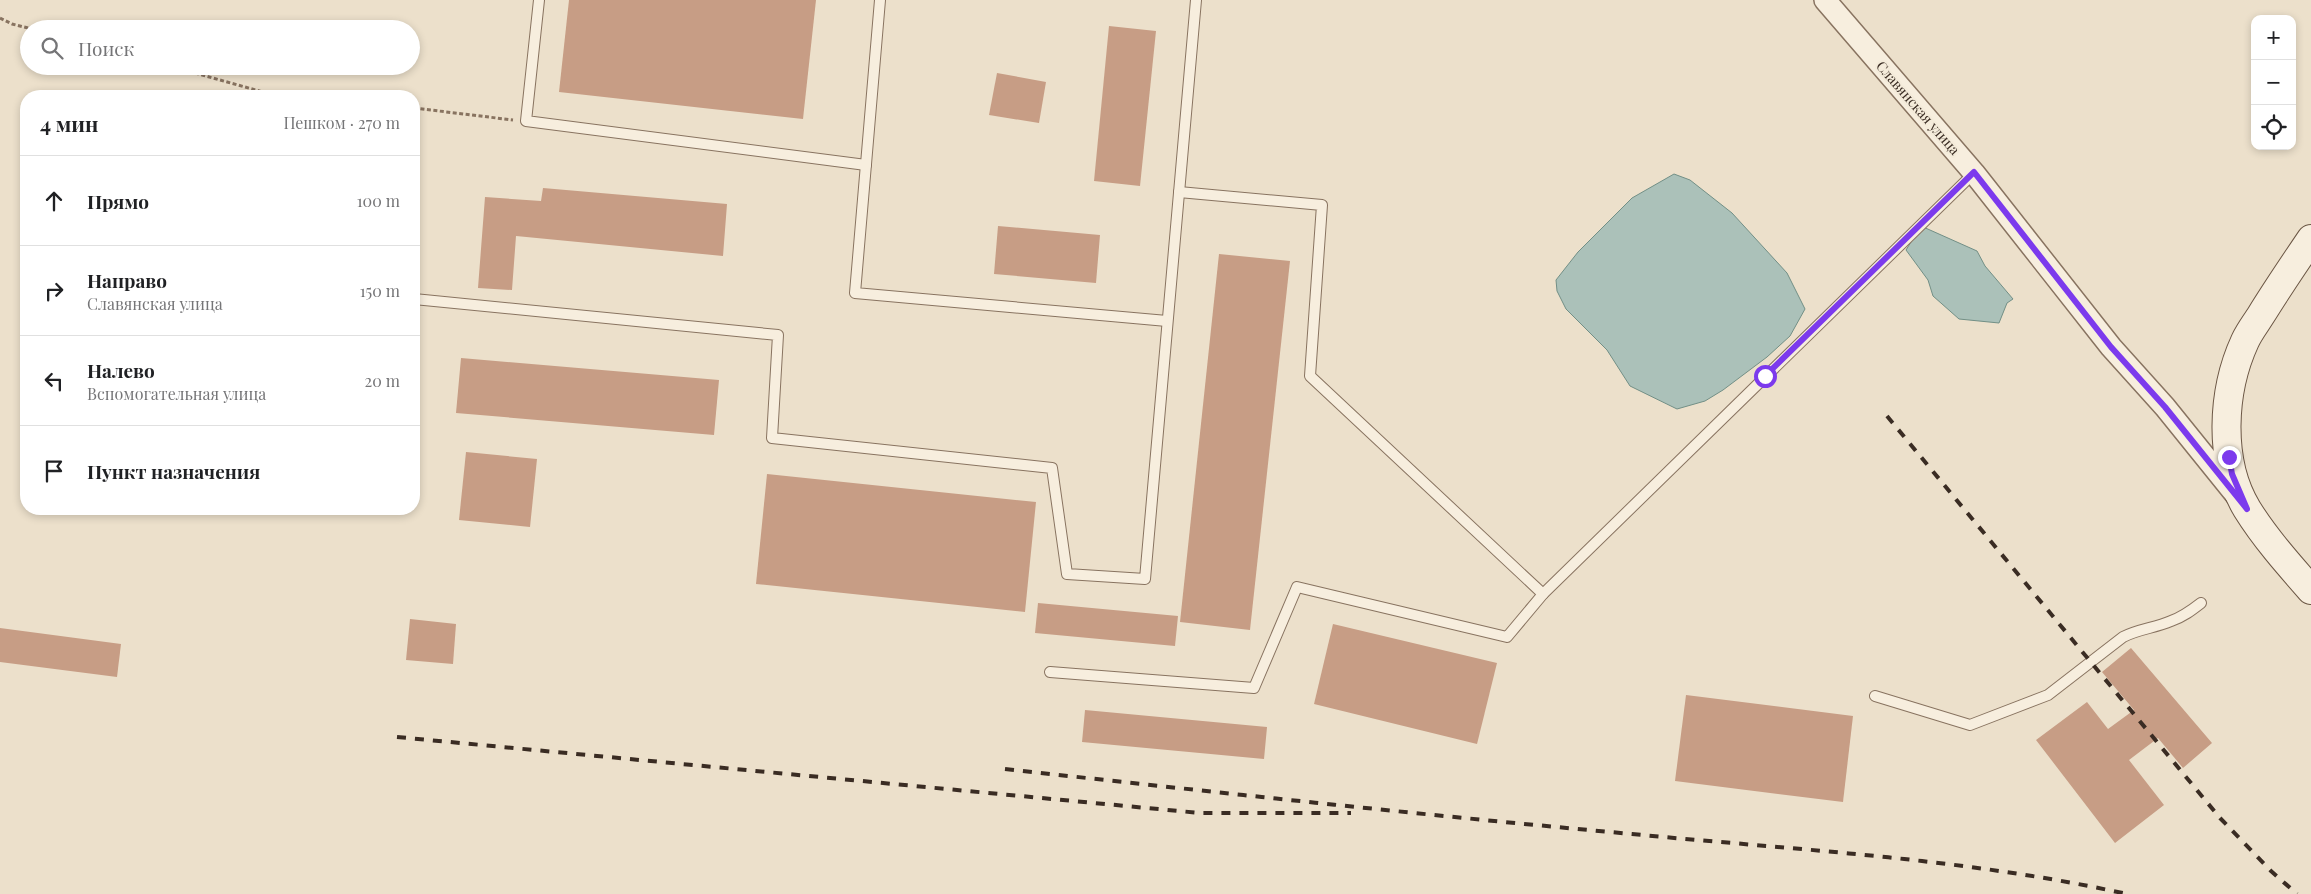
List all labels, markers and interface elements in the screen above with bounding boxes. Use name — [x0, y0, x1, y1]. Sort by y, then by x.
map controls — [2251, 15, 2296, 150]
button: + — [2251, 15, 2296, 60]
search box — [20, 20, 420, 75]
icon: search — [38, 34, 66, 62]
text: Поиск — [78, 35, 134, 61]
street label: Славянская улица — [1872, 57, 1965, 159]
button: − — [2251, 60, 2296, 105]
button: locate — [2251, 105, 2296, 150]
text: 4 мин — [40, 109, 99, 137]
text: Пешком · 270 m — [283, 112, 400, 133]
icon: ahead — [40, 187, 68, 215]
text: Прямо — [87, 188, 149, 214]
text: 100 m — [357, 190, 400, 211]
text: Направо — [87, 267, 167, 293]
icon: right — [40, 277, 68, 305]
text: 150 m — [360, 280, 400, 301]
text: Славянская улица — [87, 293, 223, 314]
text: Налево — [87, 357, 155, 383]
route start — [1754, 365, 1777, 388]
icon: left — [40, 367, 68, 395]
text: 20 m — [365, 370, 400, 391]
text: Вспомогательная улица — [87, 383, 266, 404]
route end — [2218, 446, 2241, 469]
icon: arrive — [40, 457, 68, 485]
text: Пункт назначения — [87, 458, 260, 484]

